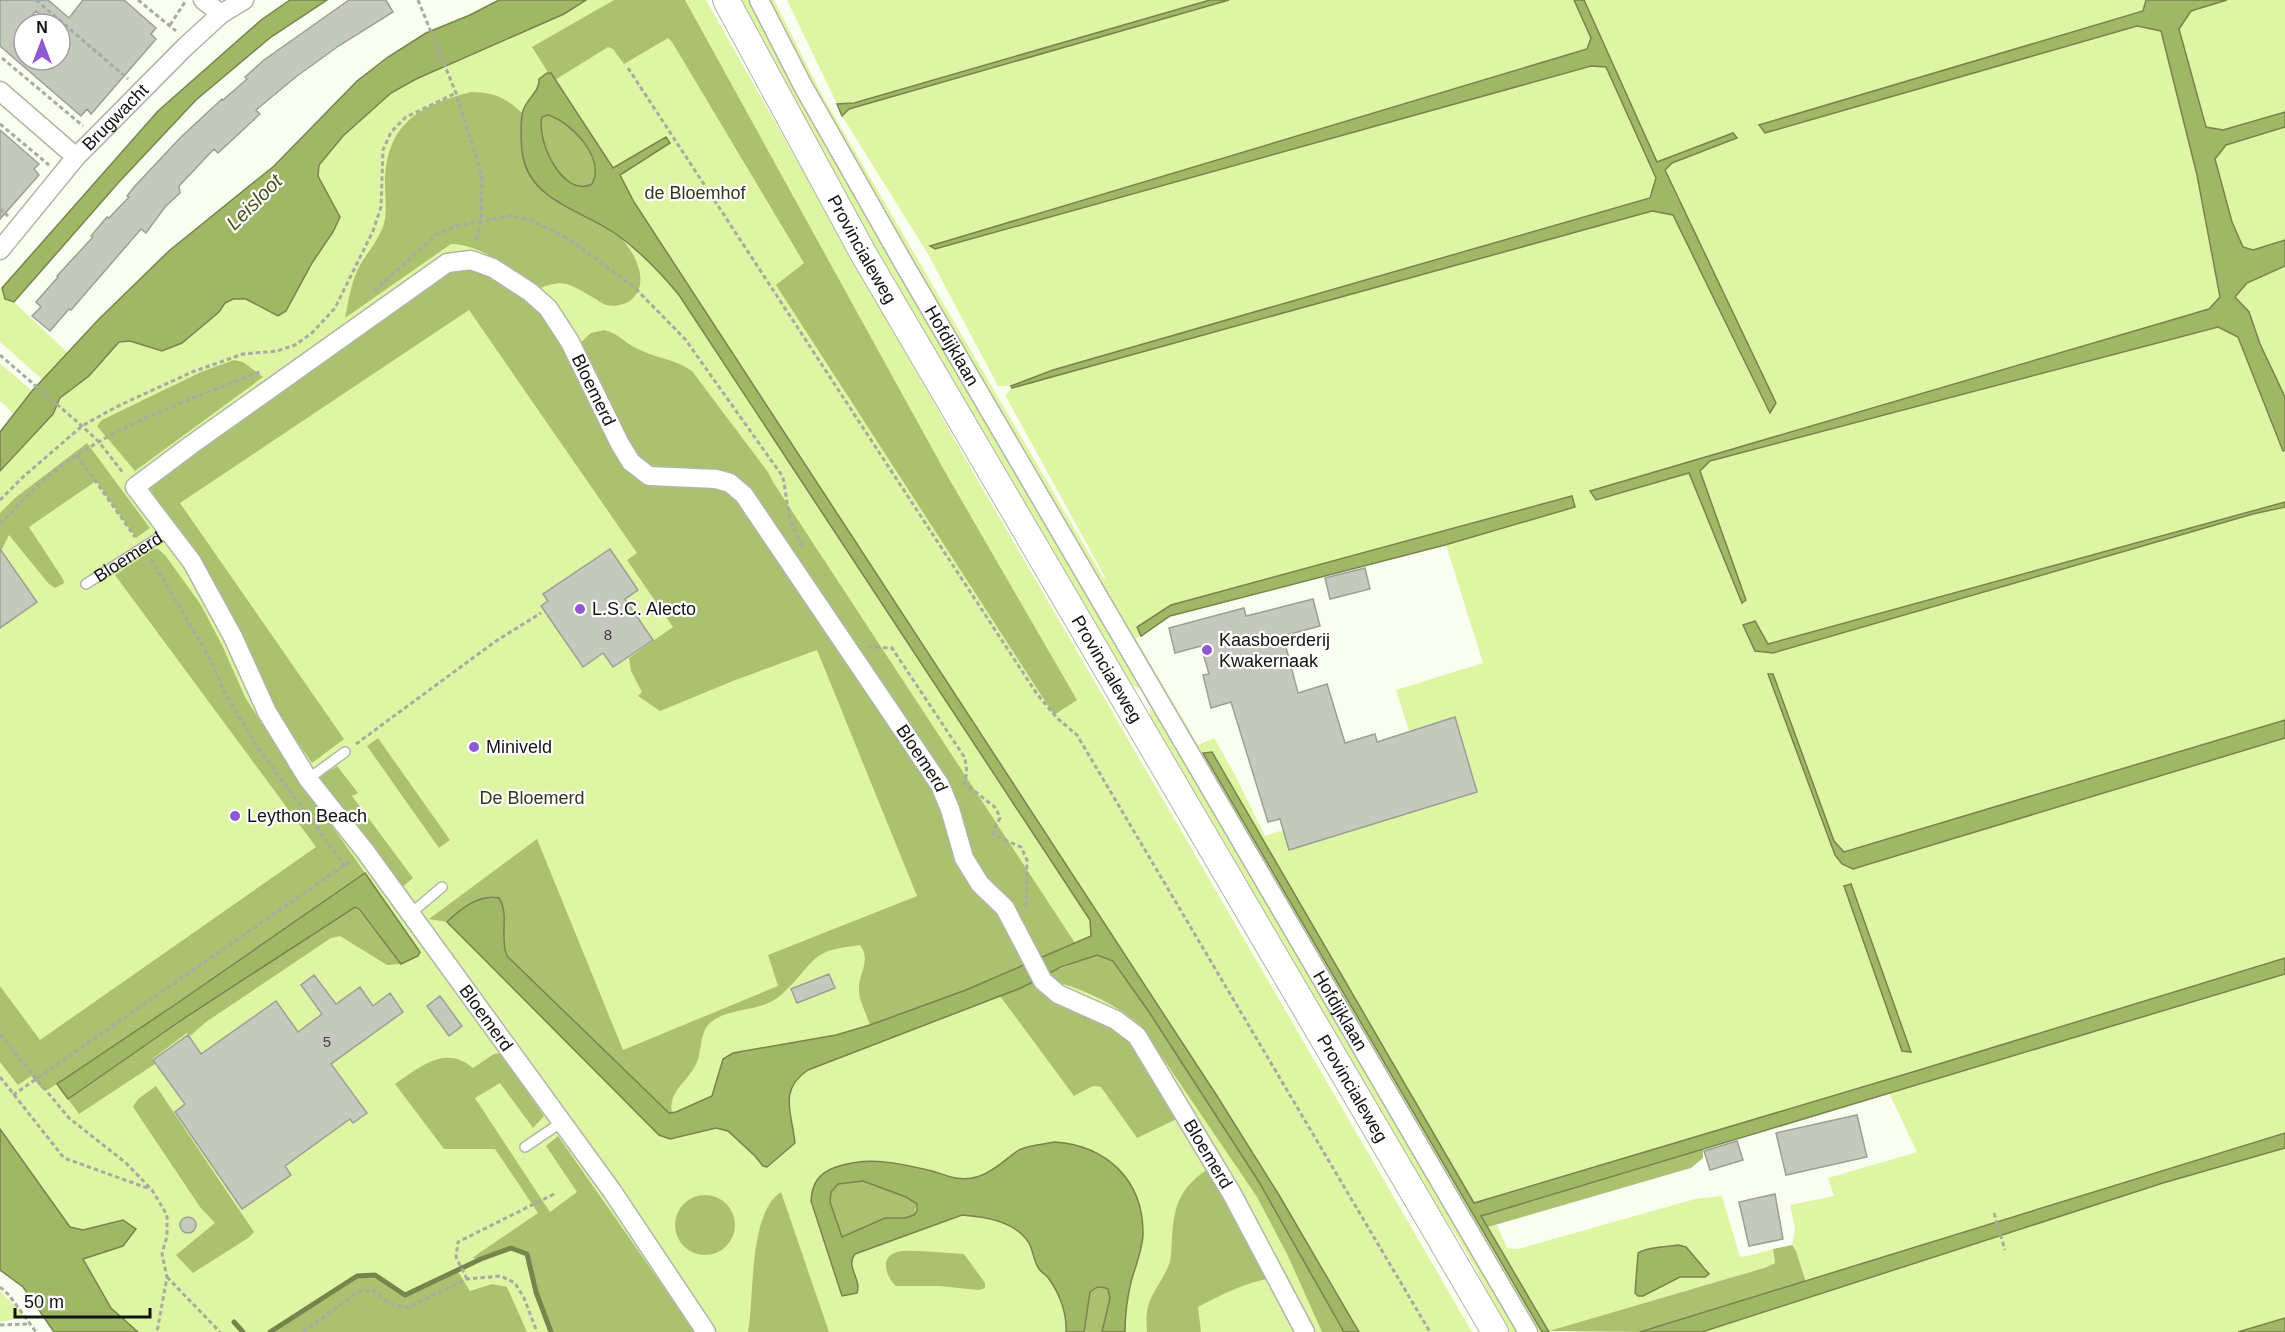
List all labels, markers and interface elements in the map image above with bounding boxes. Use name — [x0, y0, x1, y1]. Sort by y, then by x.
north arrow — [12, 12, 72, 72]
text: N — [36, 19, 48, 36]
street label: Brugwacht — [78, 80, 152, 155]
water label: Leisloot — [222, 169, 287, 234]
park label: de Bloemhof — [644, 183, 747, 203]
street label: Provincialeweg — [824, 192, 900, 307]
street label: Hofdijklaan — [921, 302, 983, 389]
street label: Bloemerd — [568, 351, 619, 429]
street label: Bloemerd — [90, 528, 166, 586]
place label: L.S.C. Alecto — [592, 599, 696, 619]
marker: L.S.C. Alecto — [573, 602, 587, 616]
street label: Provincialeweg — [1068, 612, 1146, 726]
house number: 8 — [604, 626, 612, 643]
place label: Kaasboerderij Kwakernaak — [1219, 630, 1330, 671]
marker: Kaasboerderij Kwakernaak — [1200, 643, 1214, 657]
street label: Bloemerd — [892, 721, 952, 795]
place label: Miniveld — [486, 737, 552, 757]
marker: Miniveld — [467, 740, 481, 754]
park label: De Bloemerd — [479, 788, 585, 808]
place label: Leython Beach — [247, 806, 367, 826]
marker: Leython Beach — [228, 809, 242, 823]
street label: Hofdijklaan — [1309, 967, 1371, 1054]
street label: Bloemerd — [455, 981, 517, 1055]
street label: Provincialeweg — [1313, 1031, 1392, 1146]
house number: 5 — [323, 1033, 331, 1050]
street label: Bloemerd — [1180, 1116, 1236, 1192]
scale bar — [15, 1281, 150, 1319]
text: 50 m — [24, 1292, 64, 1312]

